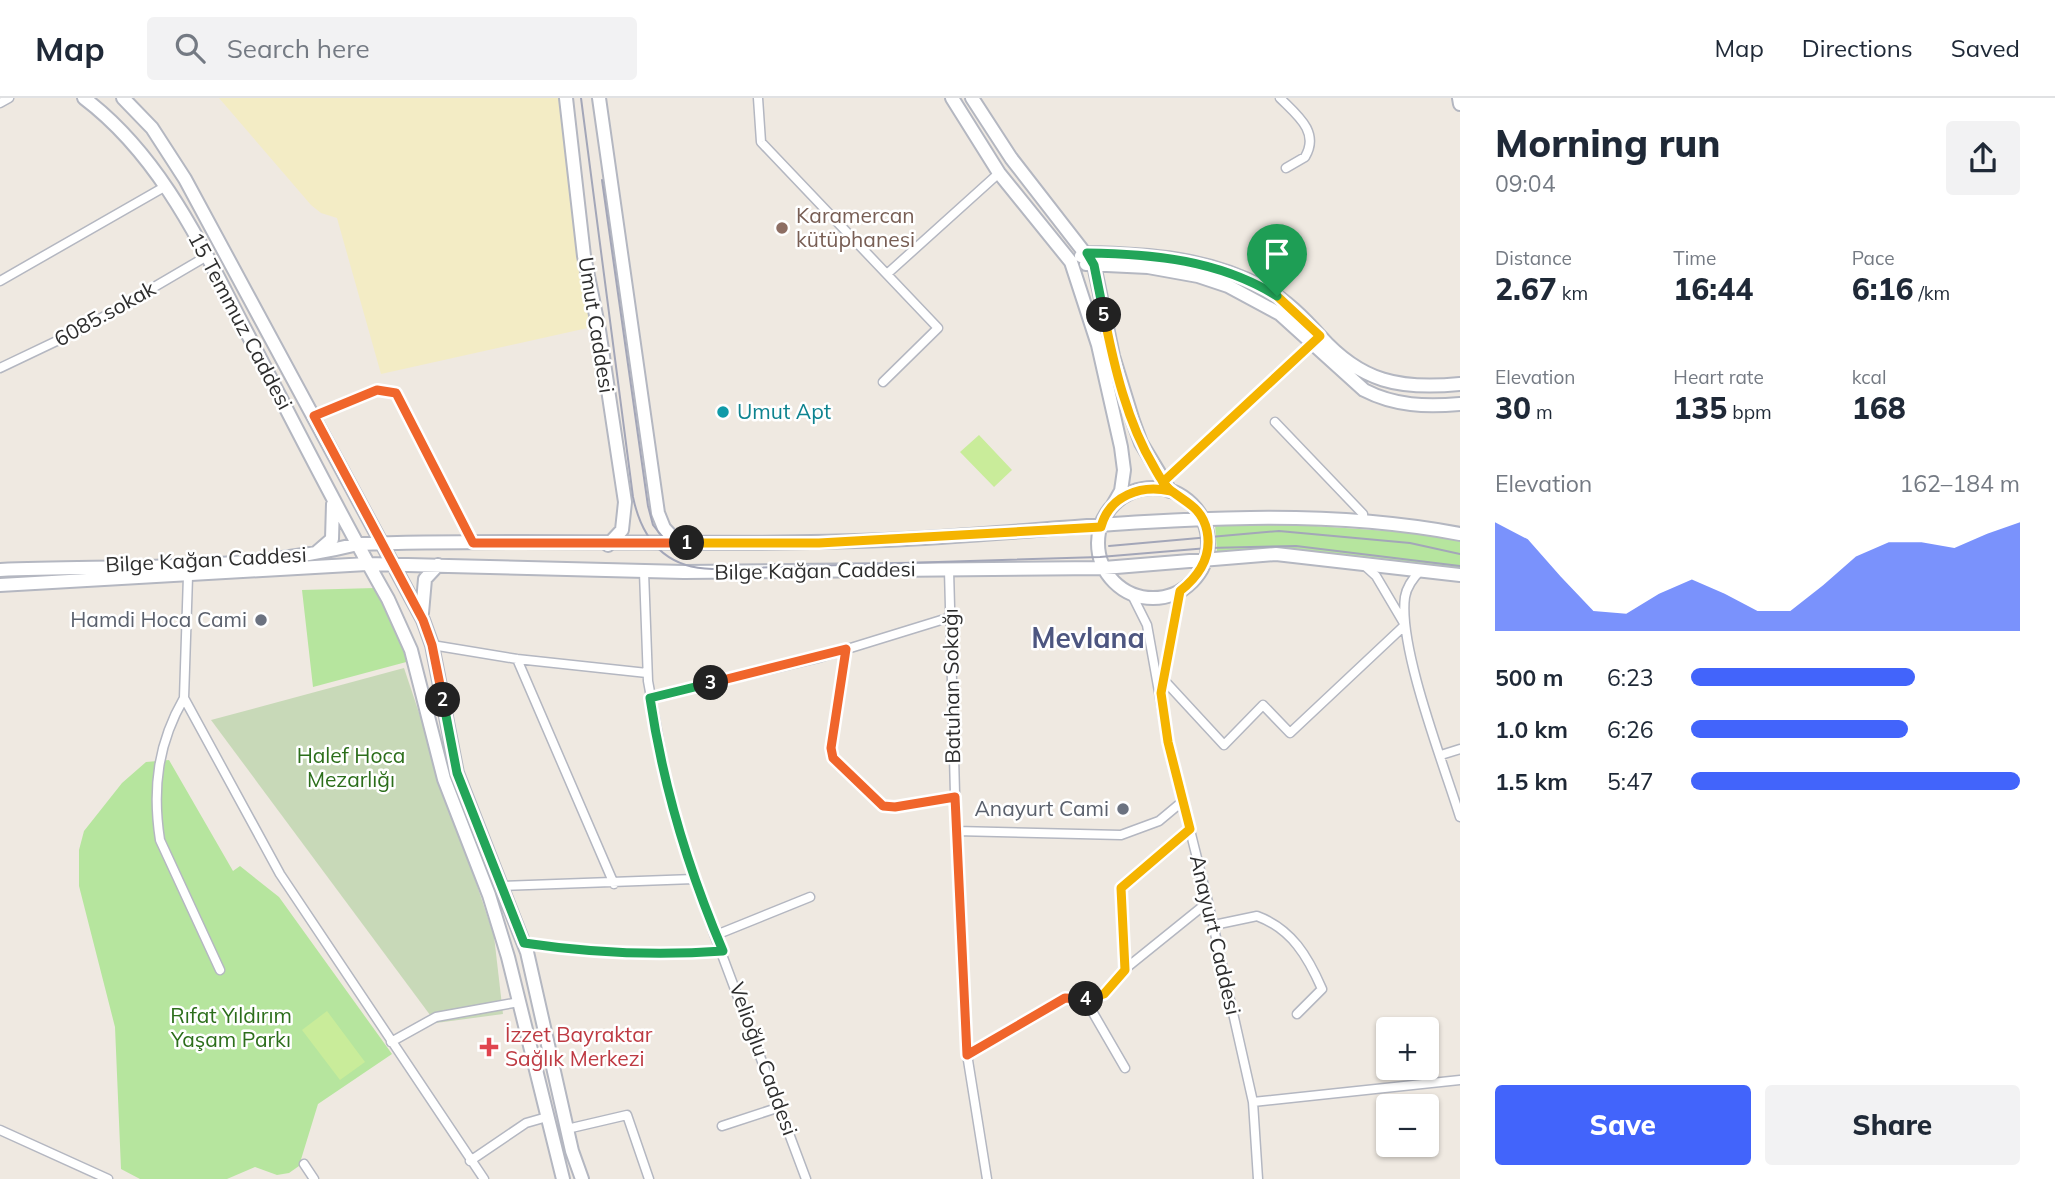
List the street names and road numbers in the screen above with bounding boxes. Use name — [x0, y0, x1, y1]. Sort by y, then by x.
street label: 15 Temmuz Caddesi — [183, 227, 299, 414]
street label: Umut Caddesi — [573, 255, 621, 395]
street label: 6085.sokak — [49, 275, 160, 352]
street label: Bilge Kağan Caddesi — [105, 541, 307, 577]
street label: Bilge Kağan Caddesi — [714, 555, 916, 585]
street label: Batuhan Sokağı — [937, 608, 965, 764]
street label: Anayurt Caddesi — [1185, 852, 1247, 1017]
street label: Velioğlu Caddesi — [724, 979, 804, 1139]

